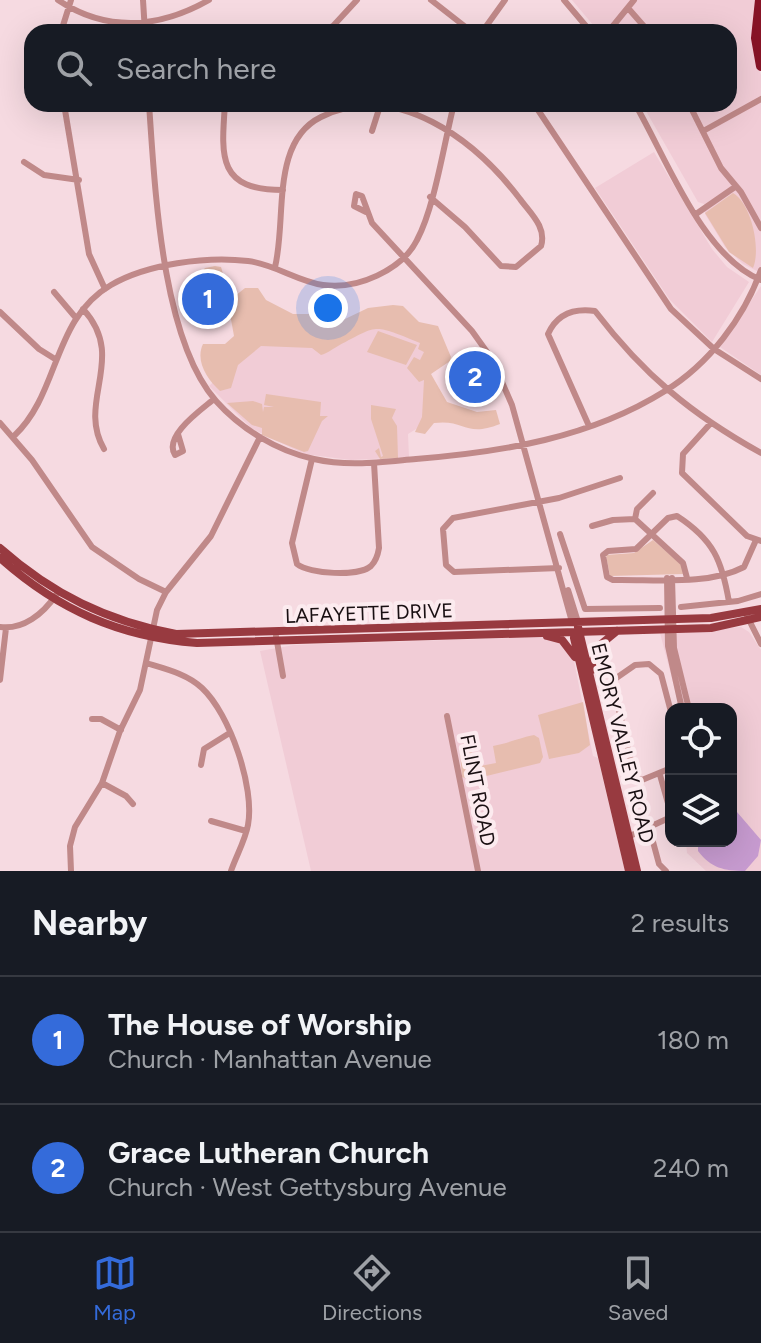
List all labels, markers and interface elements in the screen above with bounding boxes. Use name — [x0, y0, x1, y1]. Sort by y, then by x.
search box — [24, 24, 737, 112]
icon: search — [52, 46, 96, 90]
text: Search here — [116, 50, 276, 87]
pin: 1 — [182, 269, 234, 329]
your location — [308, 288, 348, 328]
pin: 2 — [449, 347, 501, 407]
street label: LAFAYETTE DRIVE — [284, 598, 454, 628]
street label: EMORY VALLEY ROAD — [587, 640, 659, 846]
map controls — [665, 703, 737, 847]
button: locate — [665, 703, 737, 775]
street label: FLINT ROAD — [455, 732, 501, 848]
button: layers — [665, 775, 737, 847]
text: Nearby — [32, 903, 147, 944]
text: 2 results — [631, 907, 729, 939]
text: The House of Worship — [108, 1006, 412, 1043]
text: 1 — [53, 1024, 63, 1056]
text: 180 m — [657, 1024, 729, 1056]
text: Church · Manhattan Avenue — [108, 1043, 432, 1075]
text: Grace Lutheran Church — [108, 1134, 429, 1171]
text: 2 — [50, 1152, 66, 1184]
text: 240 m — [653, 1152, 729, 1184]
text: Church · West Gettysburg Avenue — [108, 1171, 507, 1203]
tab: Map — [93, 1251, 137, 1326]
tab: Directions — [322, 1251, 422, 1326]
tab: Saved — [608, 1251, 668, 1326]

